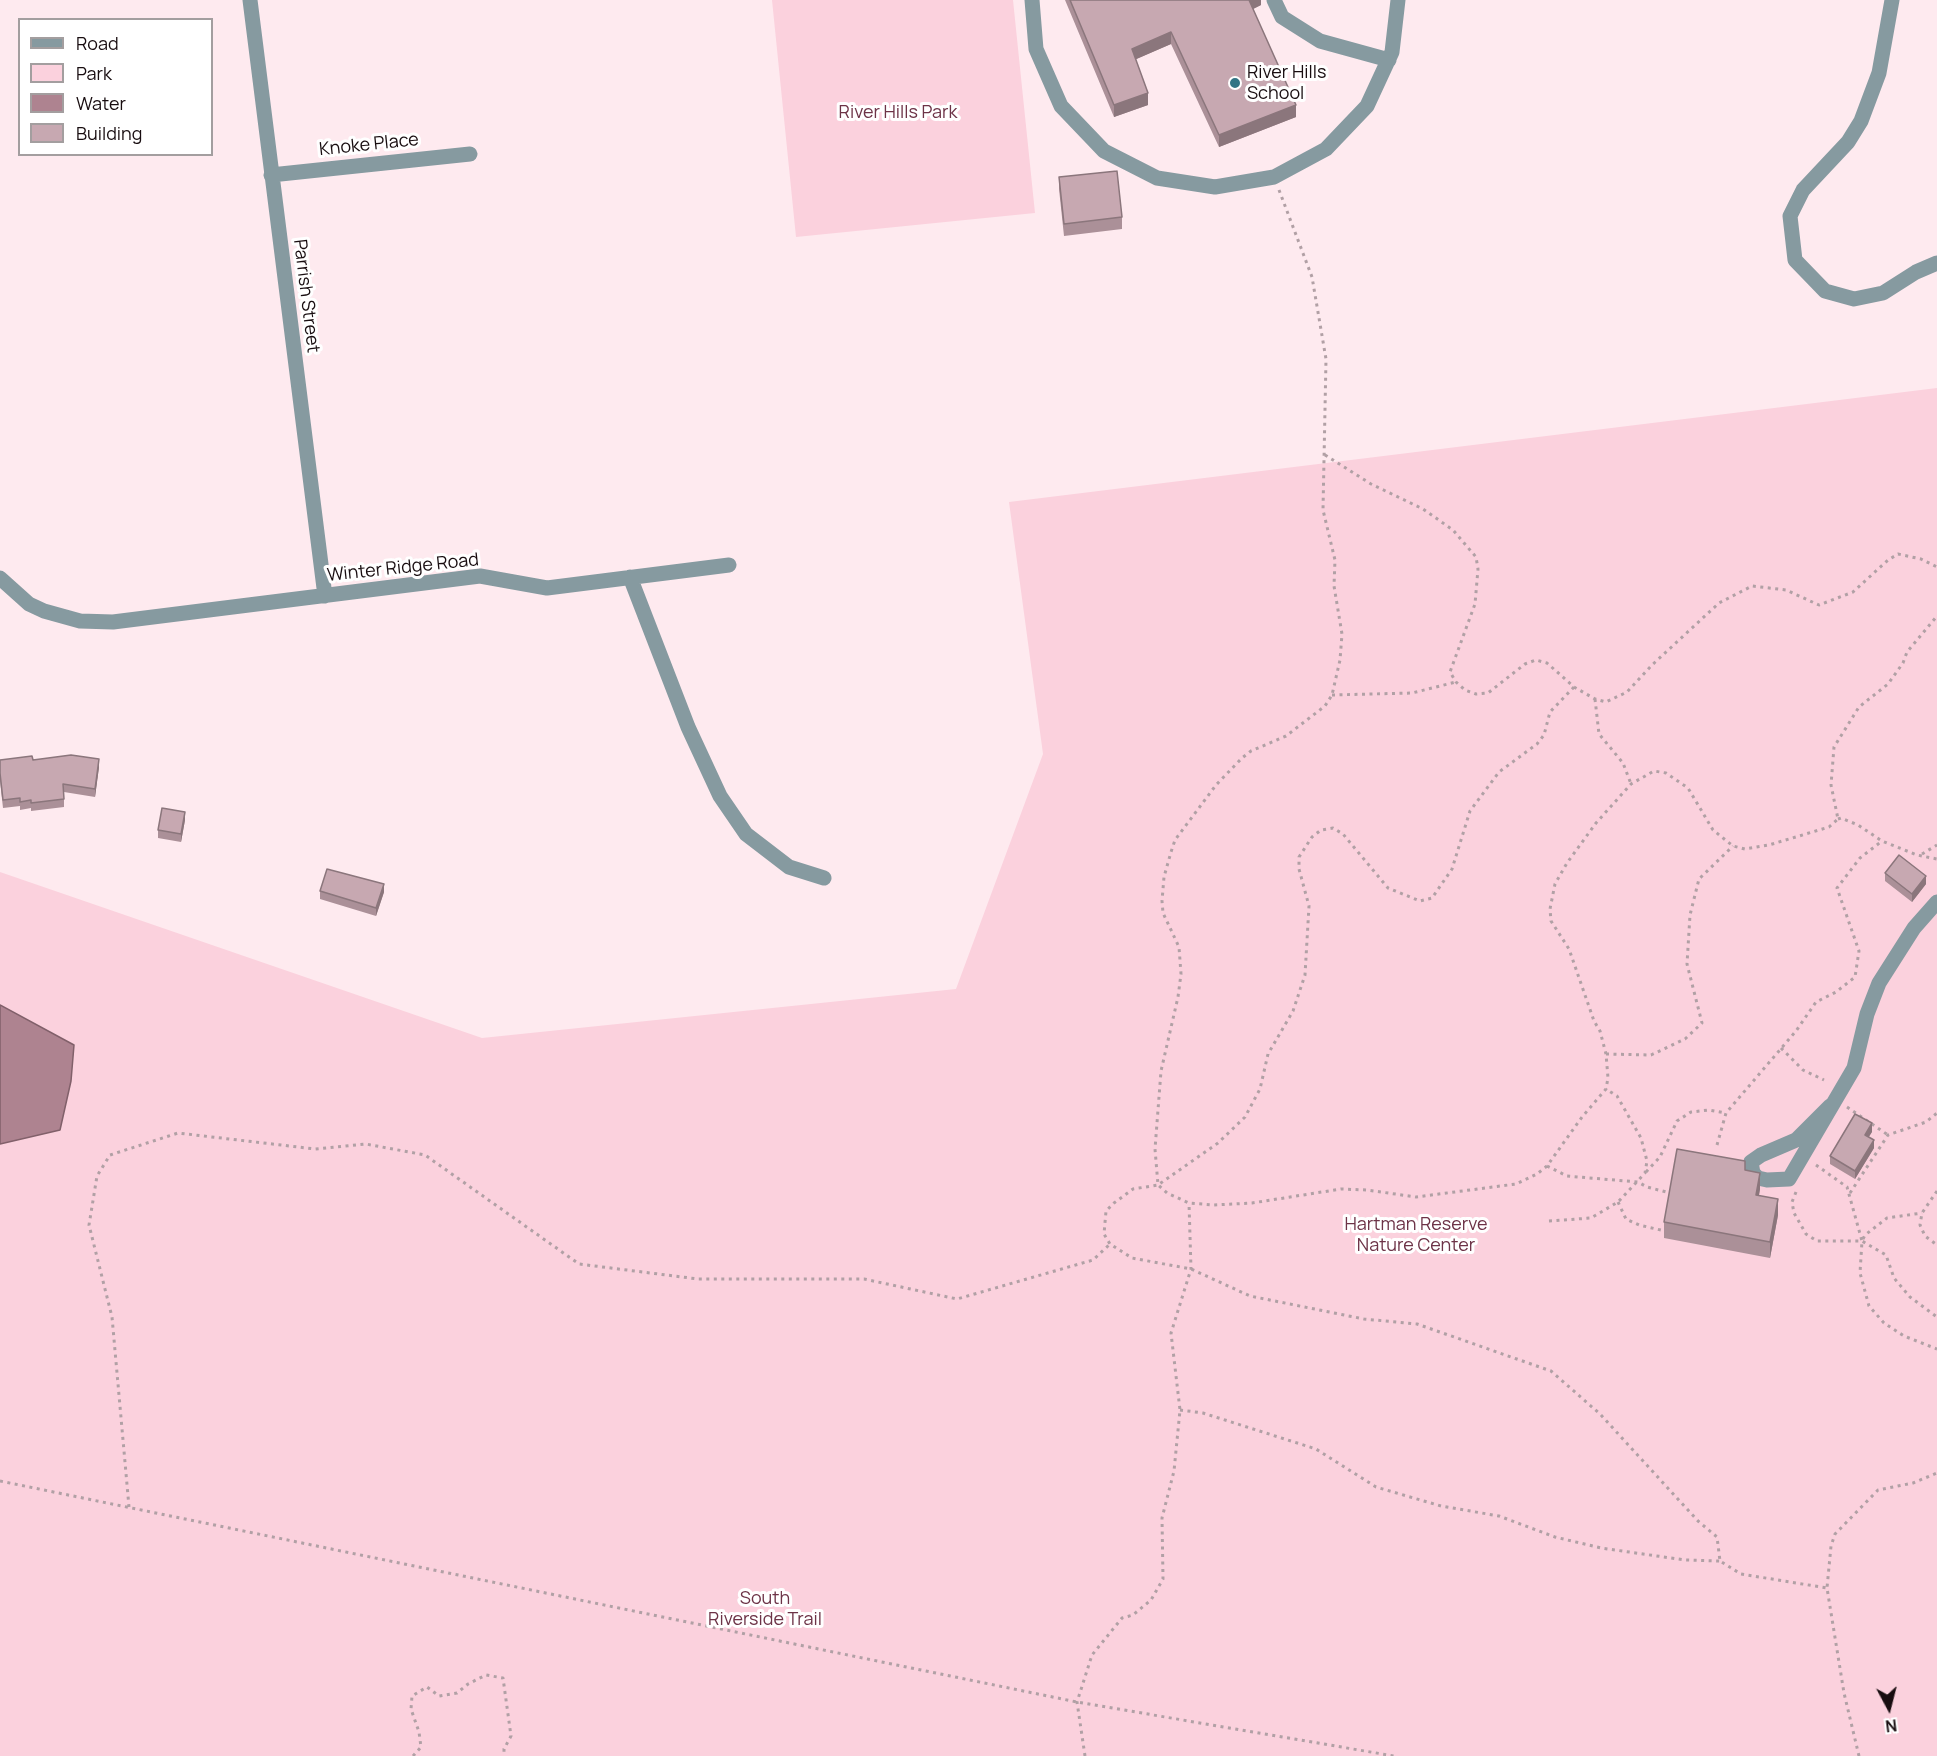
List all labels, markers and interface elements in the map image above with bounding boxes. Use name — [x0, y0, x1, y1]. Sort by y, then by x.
legend — [18, 18, 213, 156]
text: Road — [76, 31, 119, 55]
text: Park — [76, 61, 112, 85]
place label: River Hills School — [1247, 62, 1326, 104]
marker: River Hills School — [1228, 76, 1242, 90]
text: Water — [76, 91, 126, 115]
park label: River Hills Park — [839, 102, 957, 124]
text: Building — [76, 121, 142, 145]
street label: Knoke Place — [318, 129, 420, 161]
street label: Parrish Street — [288, 238, 324, 354]
street label: Winter Ridge Road — [326, 549, 480, 587]
park label: Hartman Reserve Nature Center — [1344, 1214, 1488, 1256]
park label: South Riverside Trail — [708, 1588, 822, 1630]
north arrow — [1859, 1678, 1919, 1738]
text: N — [1884, 1714, 1898, 1737]

